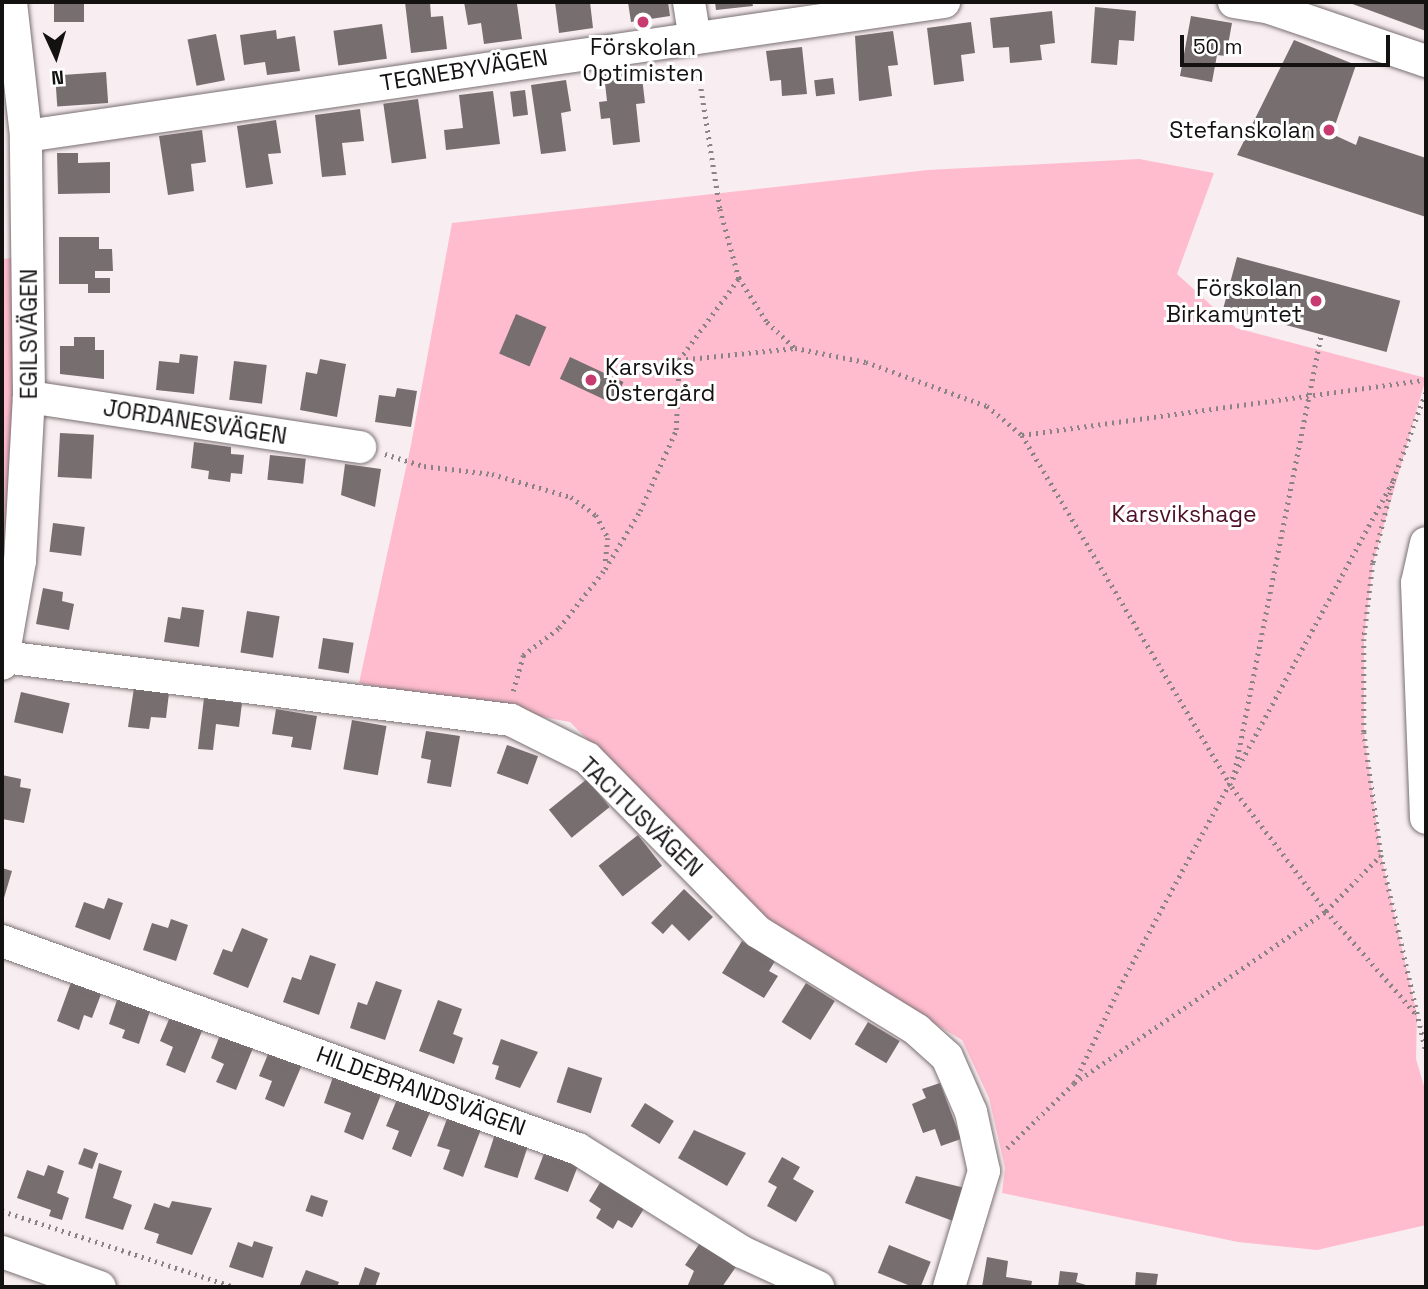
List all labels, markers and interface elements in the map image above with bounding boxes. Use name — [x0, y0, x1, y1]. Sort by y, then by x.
marker: Förskolan Optimisten — [635, 14, 651, 30]
north arrow — [21, 21, 91, 91]
scale bar — [1183, 21, 1393, 65]
place label: Förskolan Optimisten — [582, 33, 704, 87]
text: 50 m — [1193, 33, 1243, 60]
street label: TEGNEBYVÄGEN — [378, 43, 550, 97]
text: N — [50, 65, 65, 90]
place label: Stefanskolan — [1169, 116, 1315, 144]
marker: Stefanskolan — [1321, 122, 1337, 138]
street label: EGILSVÄGEN — [15, 269, 43, 399]
place label: Förskolan Birkamyntet — [1166, 274, 1302, 328]
marker: Förskolan Birkamyntet — [1308, 293, 1324, 309]
place label: Karsviks Östergård — [605, 353, 715, 407]
marker: Karsviks Östergård — [583, 372, 599, 388]
street label: JORDANESVÄGEN — [101, 394, 289, 450]
park label: Karsvikshage — [1111, 500, 1257, 528]
street label: TACITUSVÄGEN — [574, 752, 708, 882]
street label: HILDEBRANDSVÄGEN — [313, 1040, 529, 1142]

